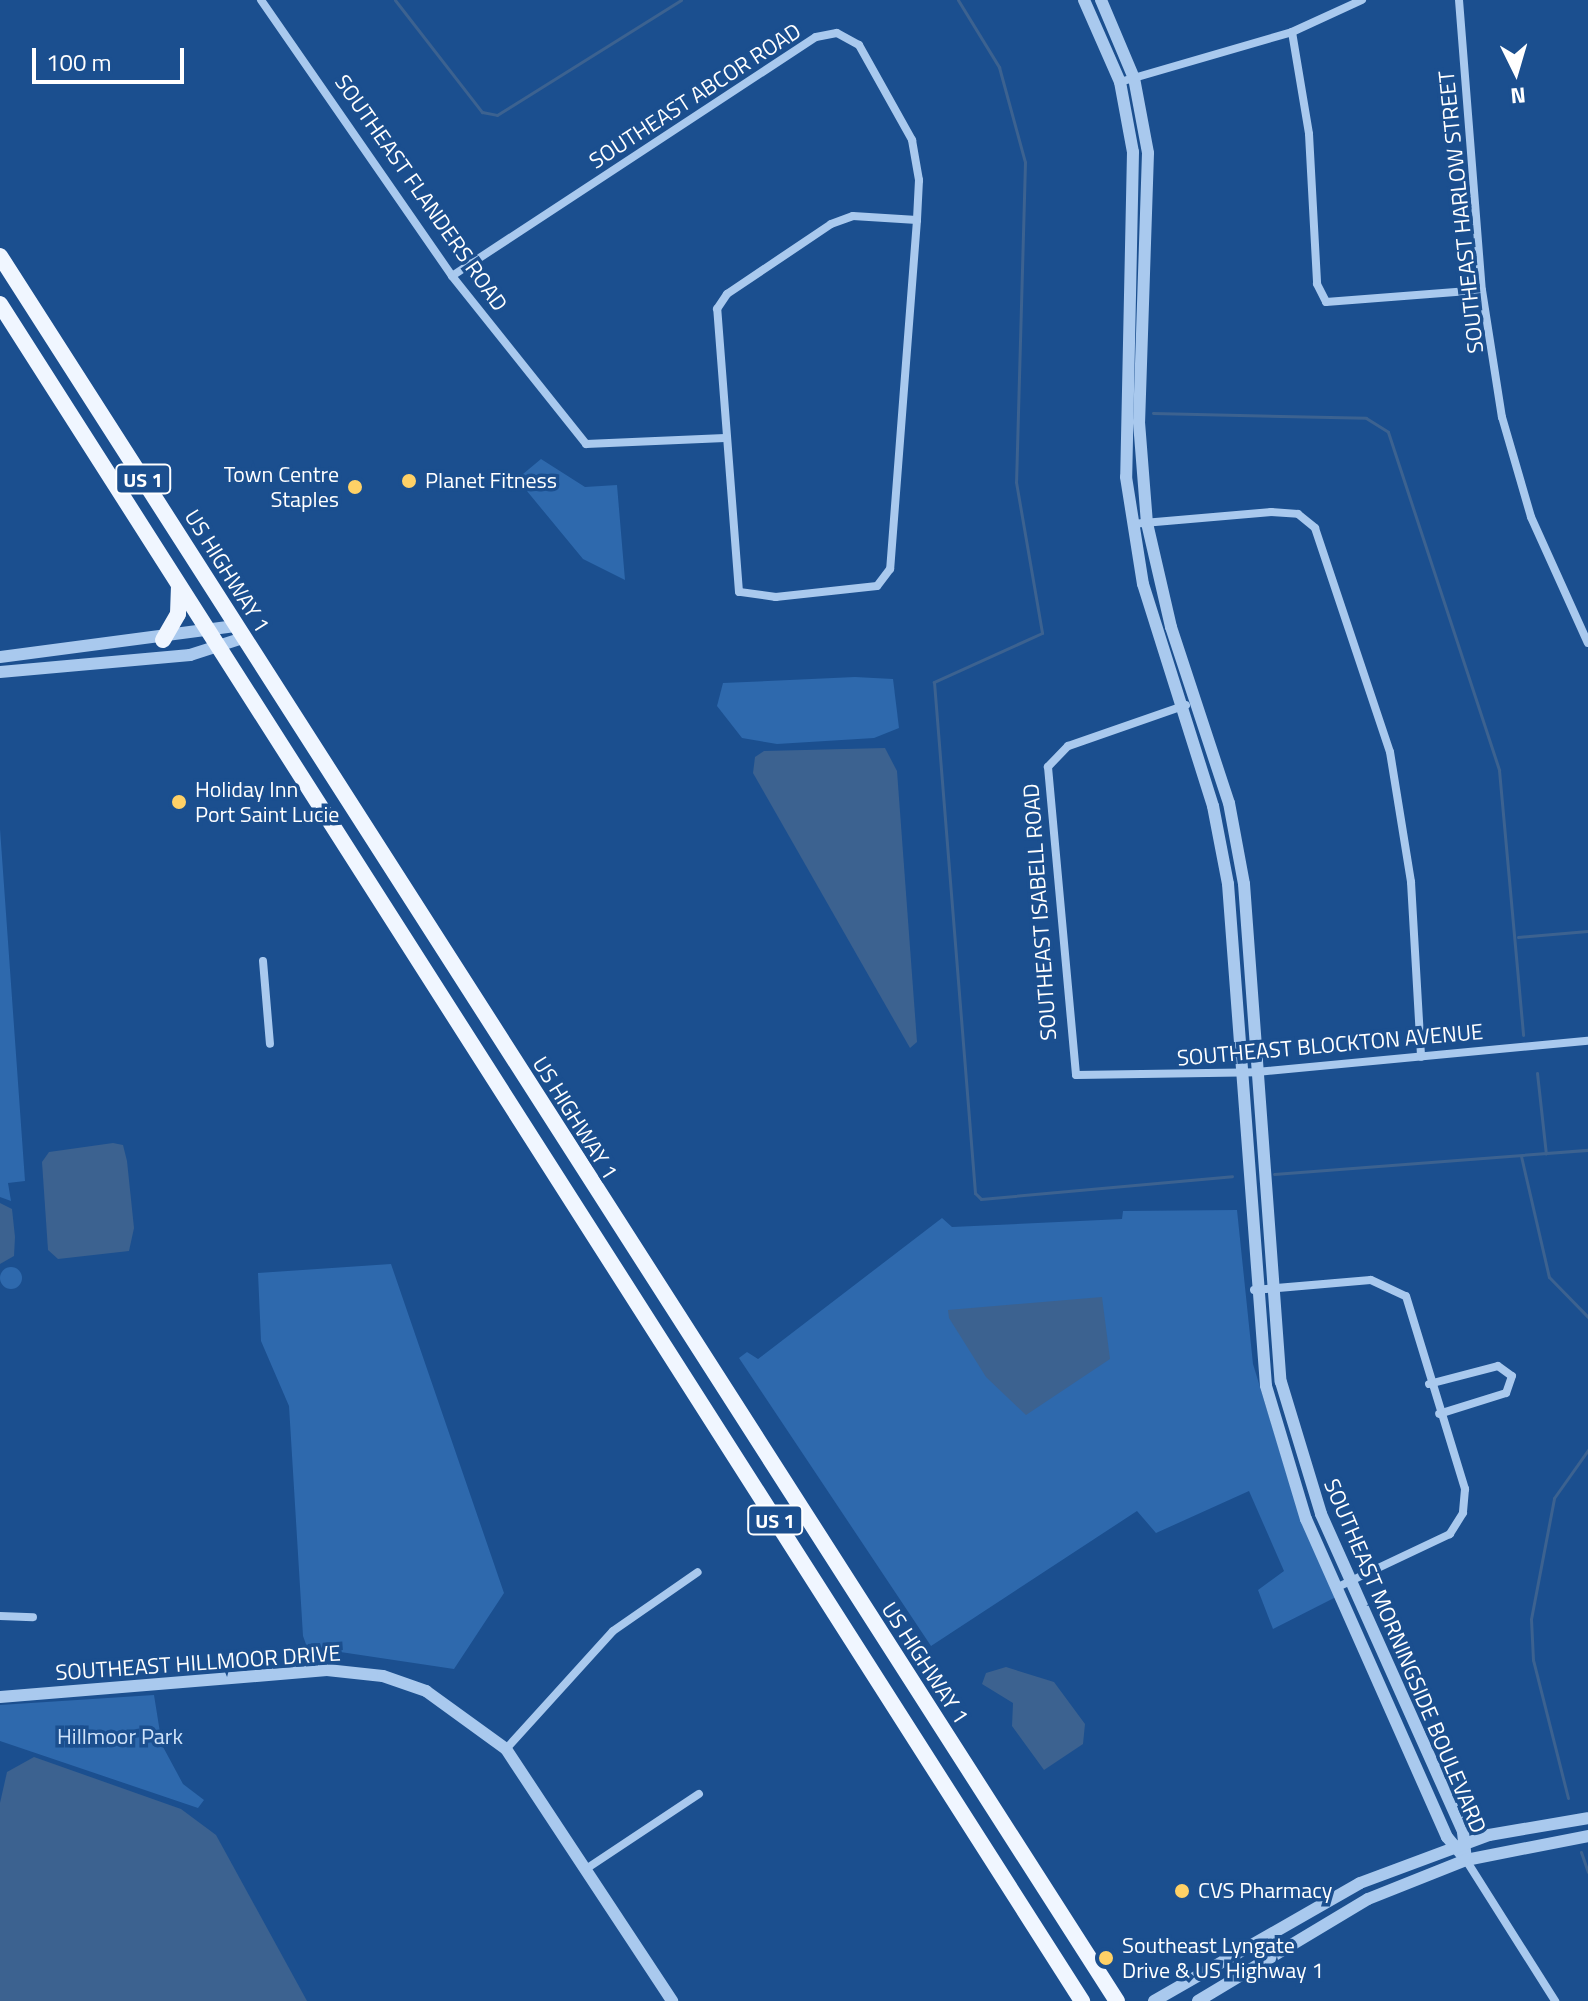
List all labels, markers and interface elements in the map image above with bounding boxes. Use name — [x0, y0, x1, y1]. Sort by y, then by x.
street label: SOUTHEAST ABCOR ROAD — [584, 18, 806, 174]
scale bar — [36, 32, 188, 82]
north arrow — [1476, 32, 1556, 112]
text: 100 m — [46, 44, 112, 80]
street label: SOUTHEAST HARLOW STREET — [1433, 69, 1489, 355]
street label: SOUTHEAST FLANDERS ROAD — [329, 70, 513, 316]
text: N — [1509, 78, 1527, 114]
place label: Town Centre Staples — [224, 461, 339, 512]
road number: US 1 — [115, 463, 171, 495]
place label: Planet Fitness — [425, 468, 557, 494]
marker: Planet Fitness — [400, 472, 418, 490]
marker: Town Centre Staples — [346, 478, 364, 496]
street label: US HIGHWAY 1 — [179, 505, 275, 637]
place label: Holiday Inn Port Saint Lucie — [195, 776, 339, 828]
street label: SOUTHEAST ISABELL ROAD — [1018, 783, 1062, 1041]
marker: Holiday Inn Port Saint Lucie — [170, 793, 188, 811]
street label: SOUTHEAST BLOCKTON AVENUE — [1176, 1018, 1484, 1072]
street label: US HIGHWAY 1 — [527, 1052, 623, 1184]
street label: SOUTHEAST MORNINGSIDE BOULEVARD — [1318, 1475, 1492, 1837]
road number: US 1 — [747, 1504, 803, 1536]
street label: US HIGHWAY 1 — [876, 1597, 974, 1729]
street label: SOUTHEAST HILLMOOR DRIVE — [54, 1640, 342, 1686]
park label: Hillmoor Park — [57, 1724, 183, 1750]
place label: CVS Pharmacy — [1198, 1878, 1332, 1904]
marker: CVS Pharmacy — [1173, 1882, 1191, 1900]
place label: Southeast Lyngate Drive & US Highway 1 — [1122, 1932, 1324, 1984]
marker: Southeast Lyngate Drive & US Highway 1 — [1097, 1949, 1115, 1967]

